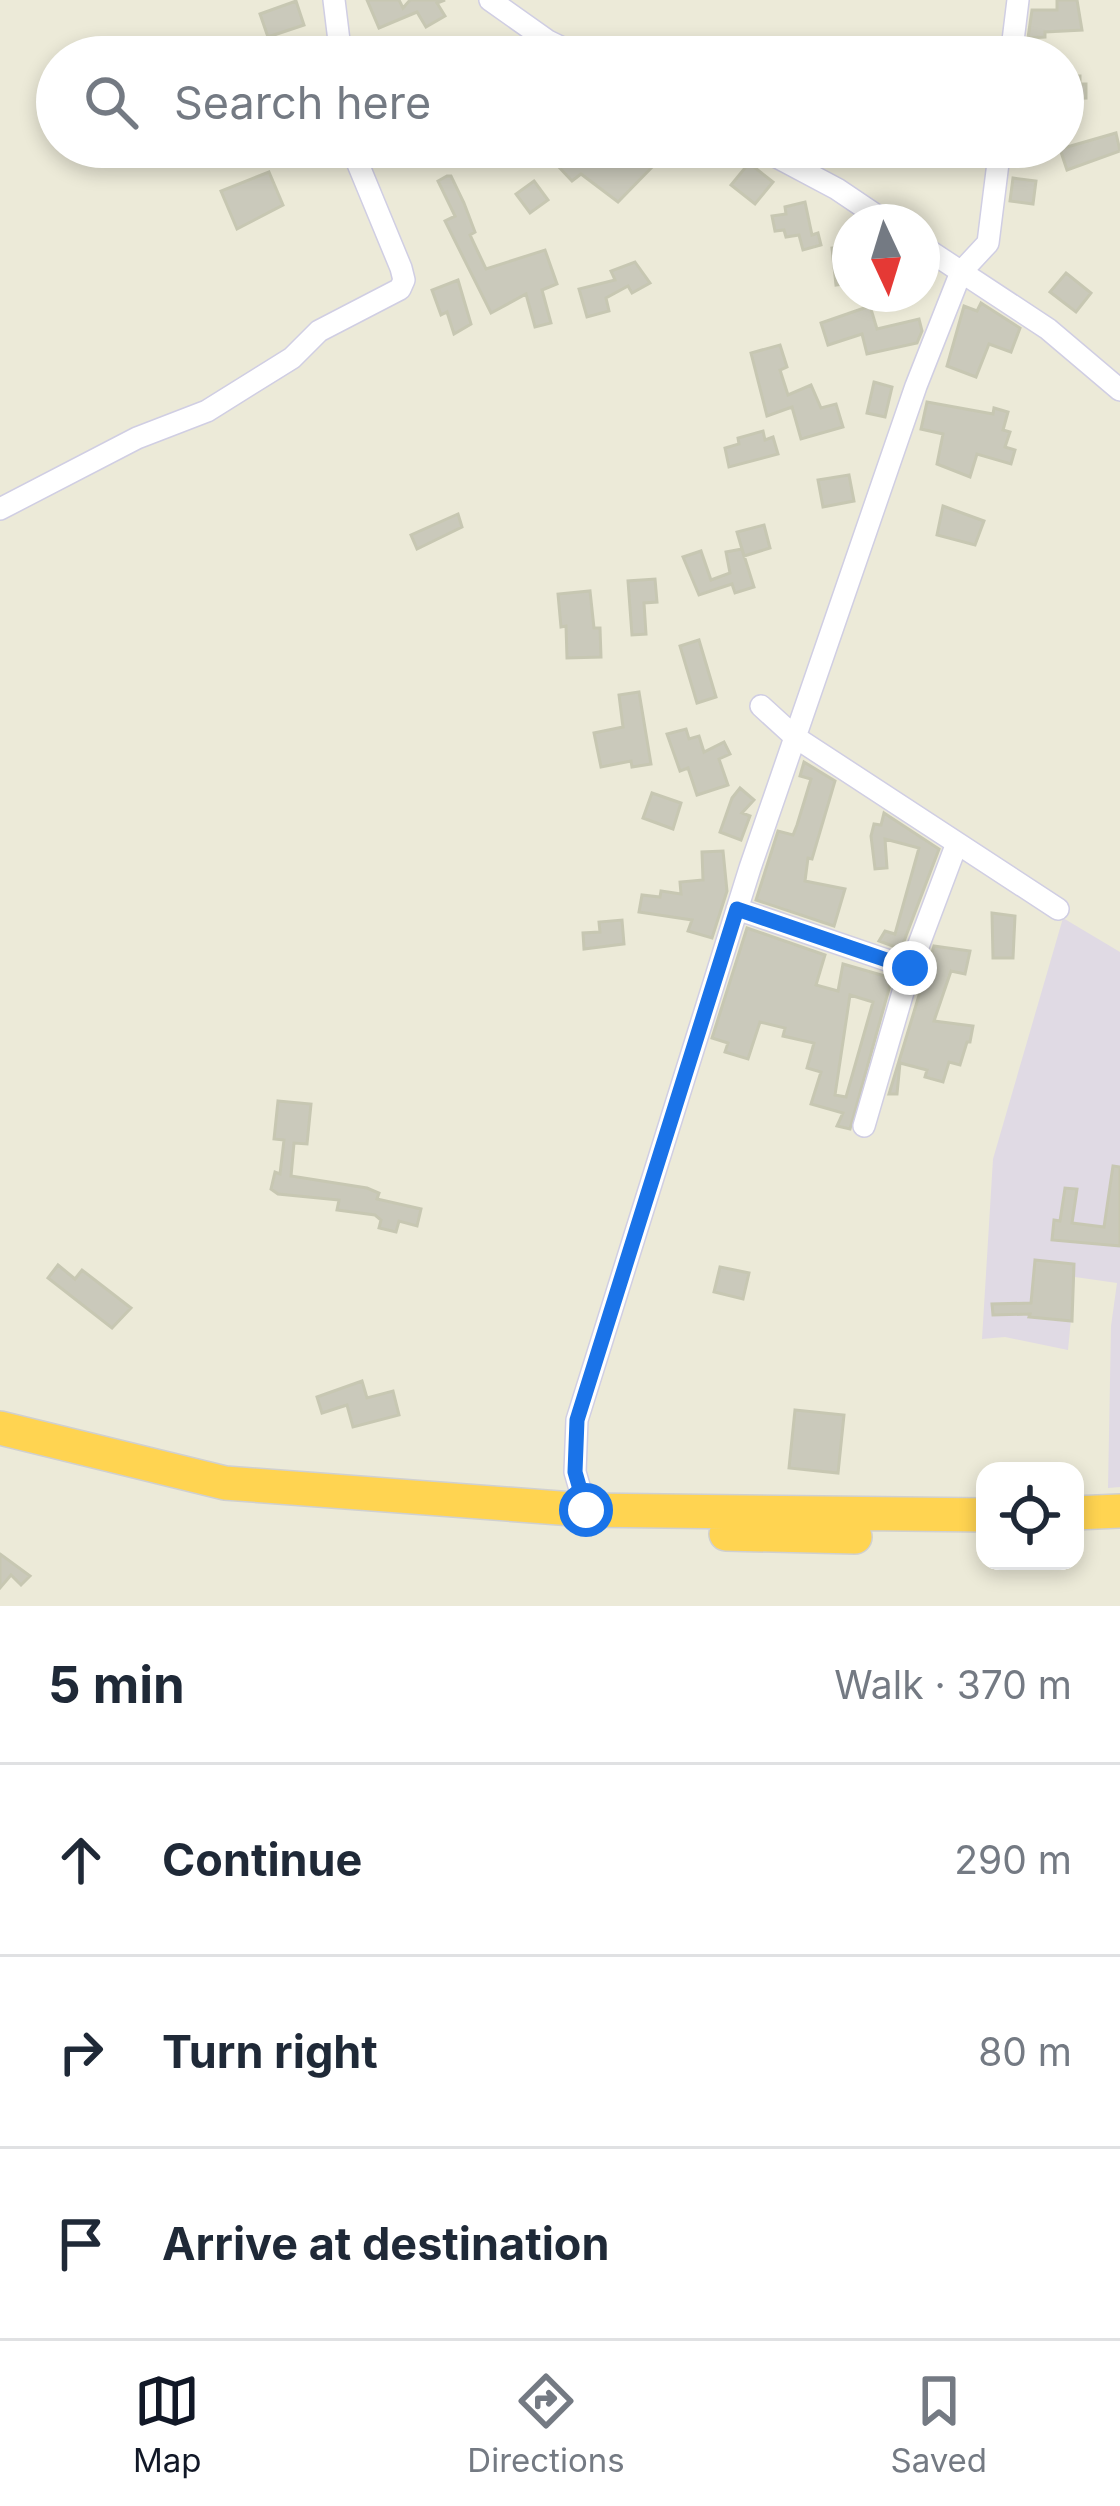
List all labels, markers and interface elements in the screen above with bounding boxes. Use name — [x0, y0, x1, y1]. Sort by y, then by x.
search box — [36, 36, 1084, 168]
icon: search — [78, 69, 144, 135]
text: Search here — [174, 75, 431, 130]
north arrow — [832, 204, 940, 312]
route end — [883, 941, 937, 995]
map controls — [976, 1462, 1084, 1570]
button: locate — [976, 1462, 1084, 1570]
route start — [559, 1483, 613, 1537]
text: 5 min — [48, 1654, 185, 1715]
text: Walk · 370 m — [834, 1661, 1072, 1708]
icon: ahead — [48, 1827, 114, 1893]
text: Continue — [162, 1832, 362, 1887]
text: 290 m — [954, 1836, 1072, 1883]
icon: right — [48, 2019, 114, 2085]
text: Turn right — [162, 2024, 378, 2079]
text: 80 m — [978, 2028, 1072, 2075]
icon: arrive — [48, 2211, 114, 2277]
text: Arrive at destination — [162, 2216, 609, 2271]
tab: Map — [133, 2368, 201, 2480]
tab: Directions — [467, 2368, 625, 2480]
tab: Saved — [890, 2368, 987, 2480]

